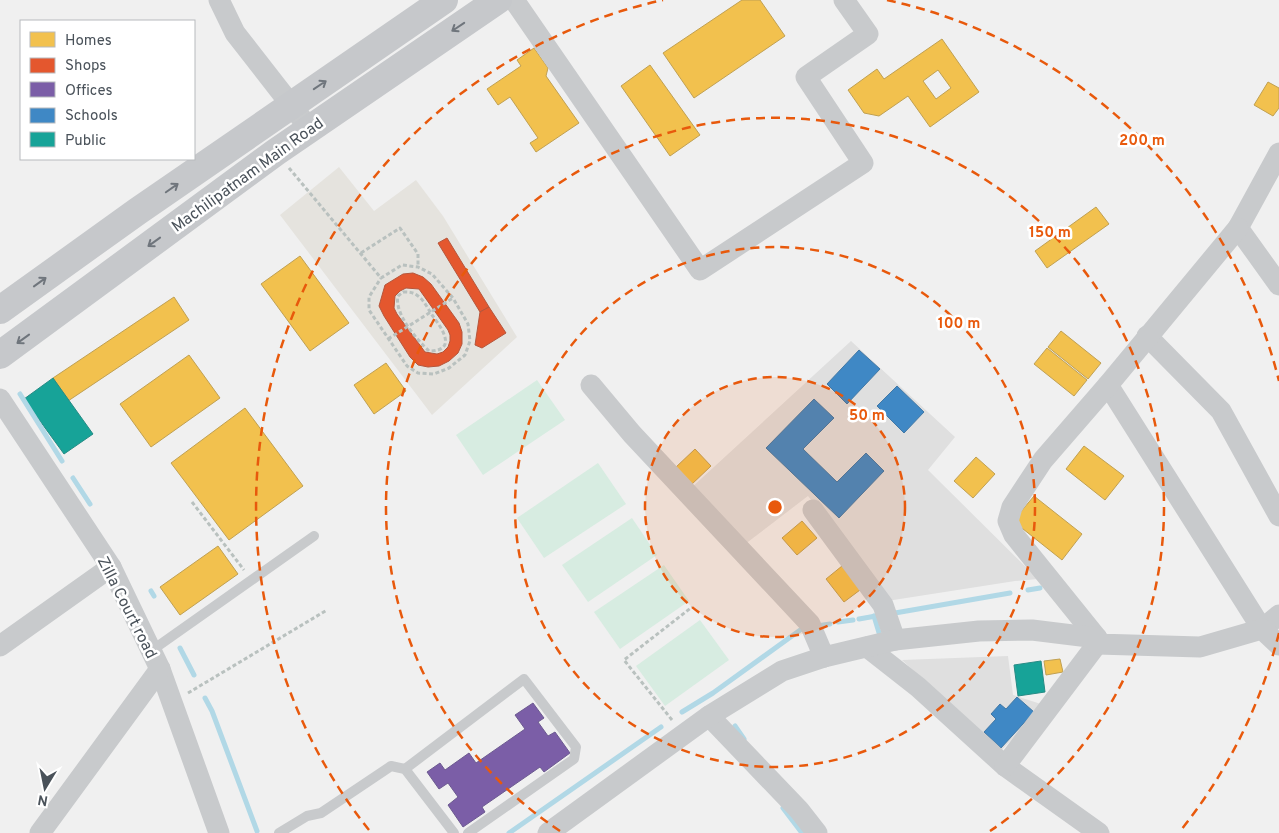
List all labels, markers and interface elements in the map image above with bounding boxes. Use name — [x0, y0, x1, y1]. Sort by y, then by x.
legend — [20, 20, 195, 160]
one-way arrow — [451, 22, 465, 32]
text: Homes — [65, 32, 112, 51]
text: Shops — [65, 57, 106, 76]
one-way arrow — [313, 80, 327, 90]
text: Offices — [65, 82, 112, 101]
text: Schools — [65, 107, 118, 126]
street label: Machilipatnam Main Road — [168, 114, 328, 237]
text: Public — [65, 132, 106, 151]
text: 200 m — [1119, 132, 1165, 151]
one-way arrow — [165, 183, 179, 193]
text: 150 m — [1029, 224, 1071, 243]
one-way arrow — [147, 237, 161, 247]
one-way arrow — [33, 276, 46, 287]
text: 100 m — [938, 315, 980, 334]
one-way arrow — [17, 333, 30, 344]
text: 50 m — [849, 407, 885, 426]
centre of rings — [766, 498, 784, 516]
street label: Zilla Court road — [92, 553, 161, 663]
north arrow — [20, 763, 70, 813]
text: N — [37, 790, 49, 809]

